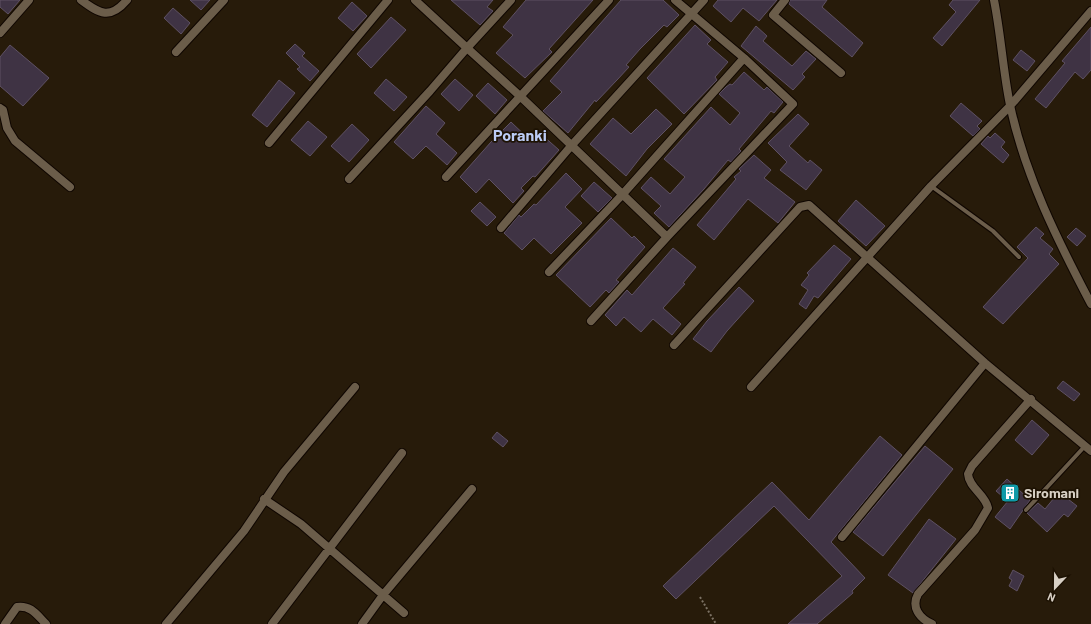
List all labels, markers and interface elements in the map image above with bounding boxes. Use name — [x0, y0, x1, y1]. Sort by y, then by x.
district label: Poranki — [493, 125, 547, 144]
building icon: Siromani — [999, 482, 1021, 504]
place label: Siromani — [1024, 484, 1079, 501]
north arrow — [1035, 568, 1075, 608]
text: N — [1045, 590, 1057, 605]

